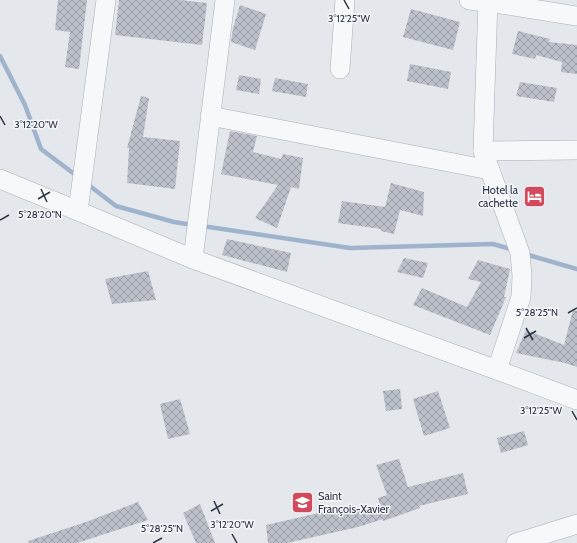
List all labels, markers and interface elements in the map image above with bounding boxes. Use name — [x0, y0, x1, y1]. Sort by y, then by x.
text: 3°12'25"W — [328, 12, 370, 25]
text: 3°12'20"W — [14, 118, 58, 131]
place label: Hotel la cachette — [478, 183, 519, 210]
hotel icon: Hotel la cachette — [521, 183, 547, 209]
text: 5°28'20"N — [18, 208, 62, 221]
text: 5°28'25"N — [516, 306, 558, 319]
text: 3°12'25"W — [520, 404, 562, 417]
school or university icon: Saint François-Xavier — [290, 489, 316, 515]
place label: Saint François-Xavier — [318, 489, 389, 516]
text: 3°12'20"W — [210, 518, 254, 531]
text: 5°28'25"N — [141, 522, 183, 535]

